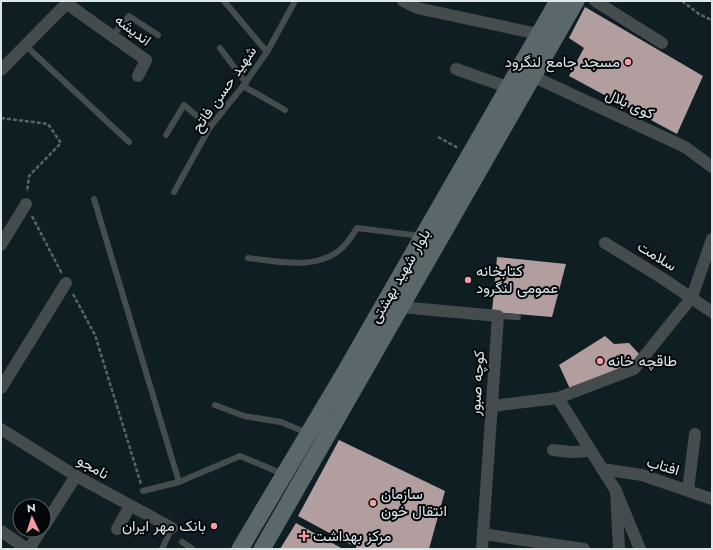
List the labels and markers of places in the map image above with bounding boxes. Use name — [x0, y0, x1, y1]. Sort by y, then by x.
place label: مسجد جامع لنگرود — [505, 51, 620, 73]
marker: مسجد جامع لنگرود — [623, 57, 633, 67]
place label: کتابخانه عمومی لنگرود — [476, 260, 558, 299]
marker: کتابخانه عمومی لنگرود — [463, 275, 473, 285]
place label: طاقچه خانه — [608, 350, 677, 372]
marker: طاقچه خانه — [595, 356, 605, 366]
place label: سازمان انتقال خون — [381, 483, 447, 522]
marker: سازمان انتقال خون — [368, 498, 378, 508]
place label: بانک مهر ایران — [122, 515, 206, 537]
marker: بانک مهر ایران — [209, 521, 219, 531]
place label: مرکز بهداشت — [313, 525, 391, 547]
marker: مرکز بهداشت — [298, 530, 310, 542]

